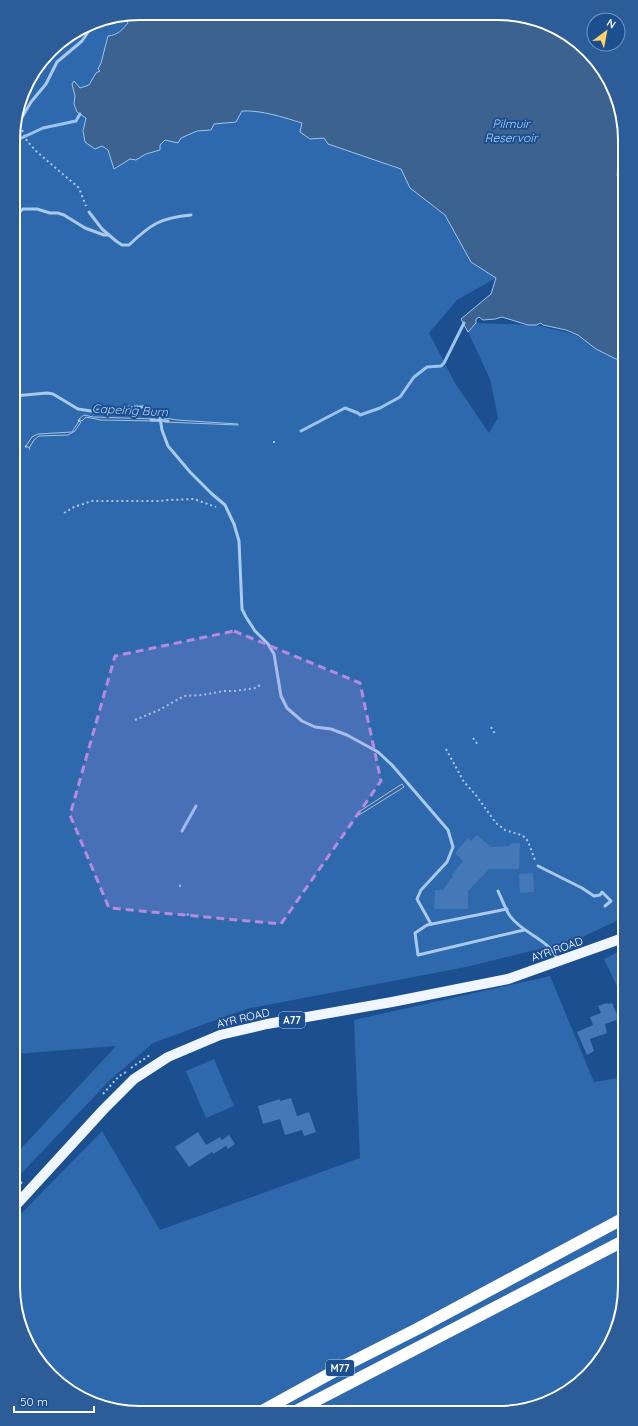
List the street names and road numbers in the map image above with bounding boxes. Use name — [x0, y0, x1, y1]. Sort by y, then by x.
street label: AYR ROAD — [529, 934, 585, 964]
street label: AYR ROAD — [215, 1005, 271, 1031]
road number: A77 — [279, 1012, 305, 1028]
road number: M77 — [326, 1360, 354, 1376]

